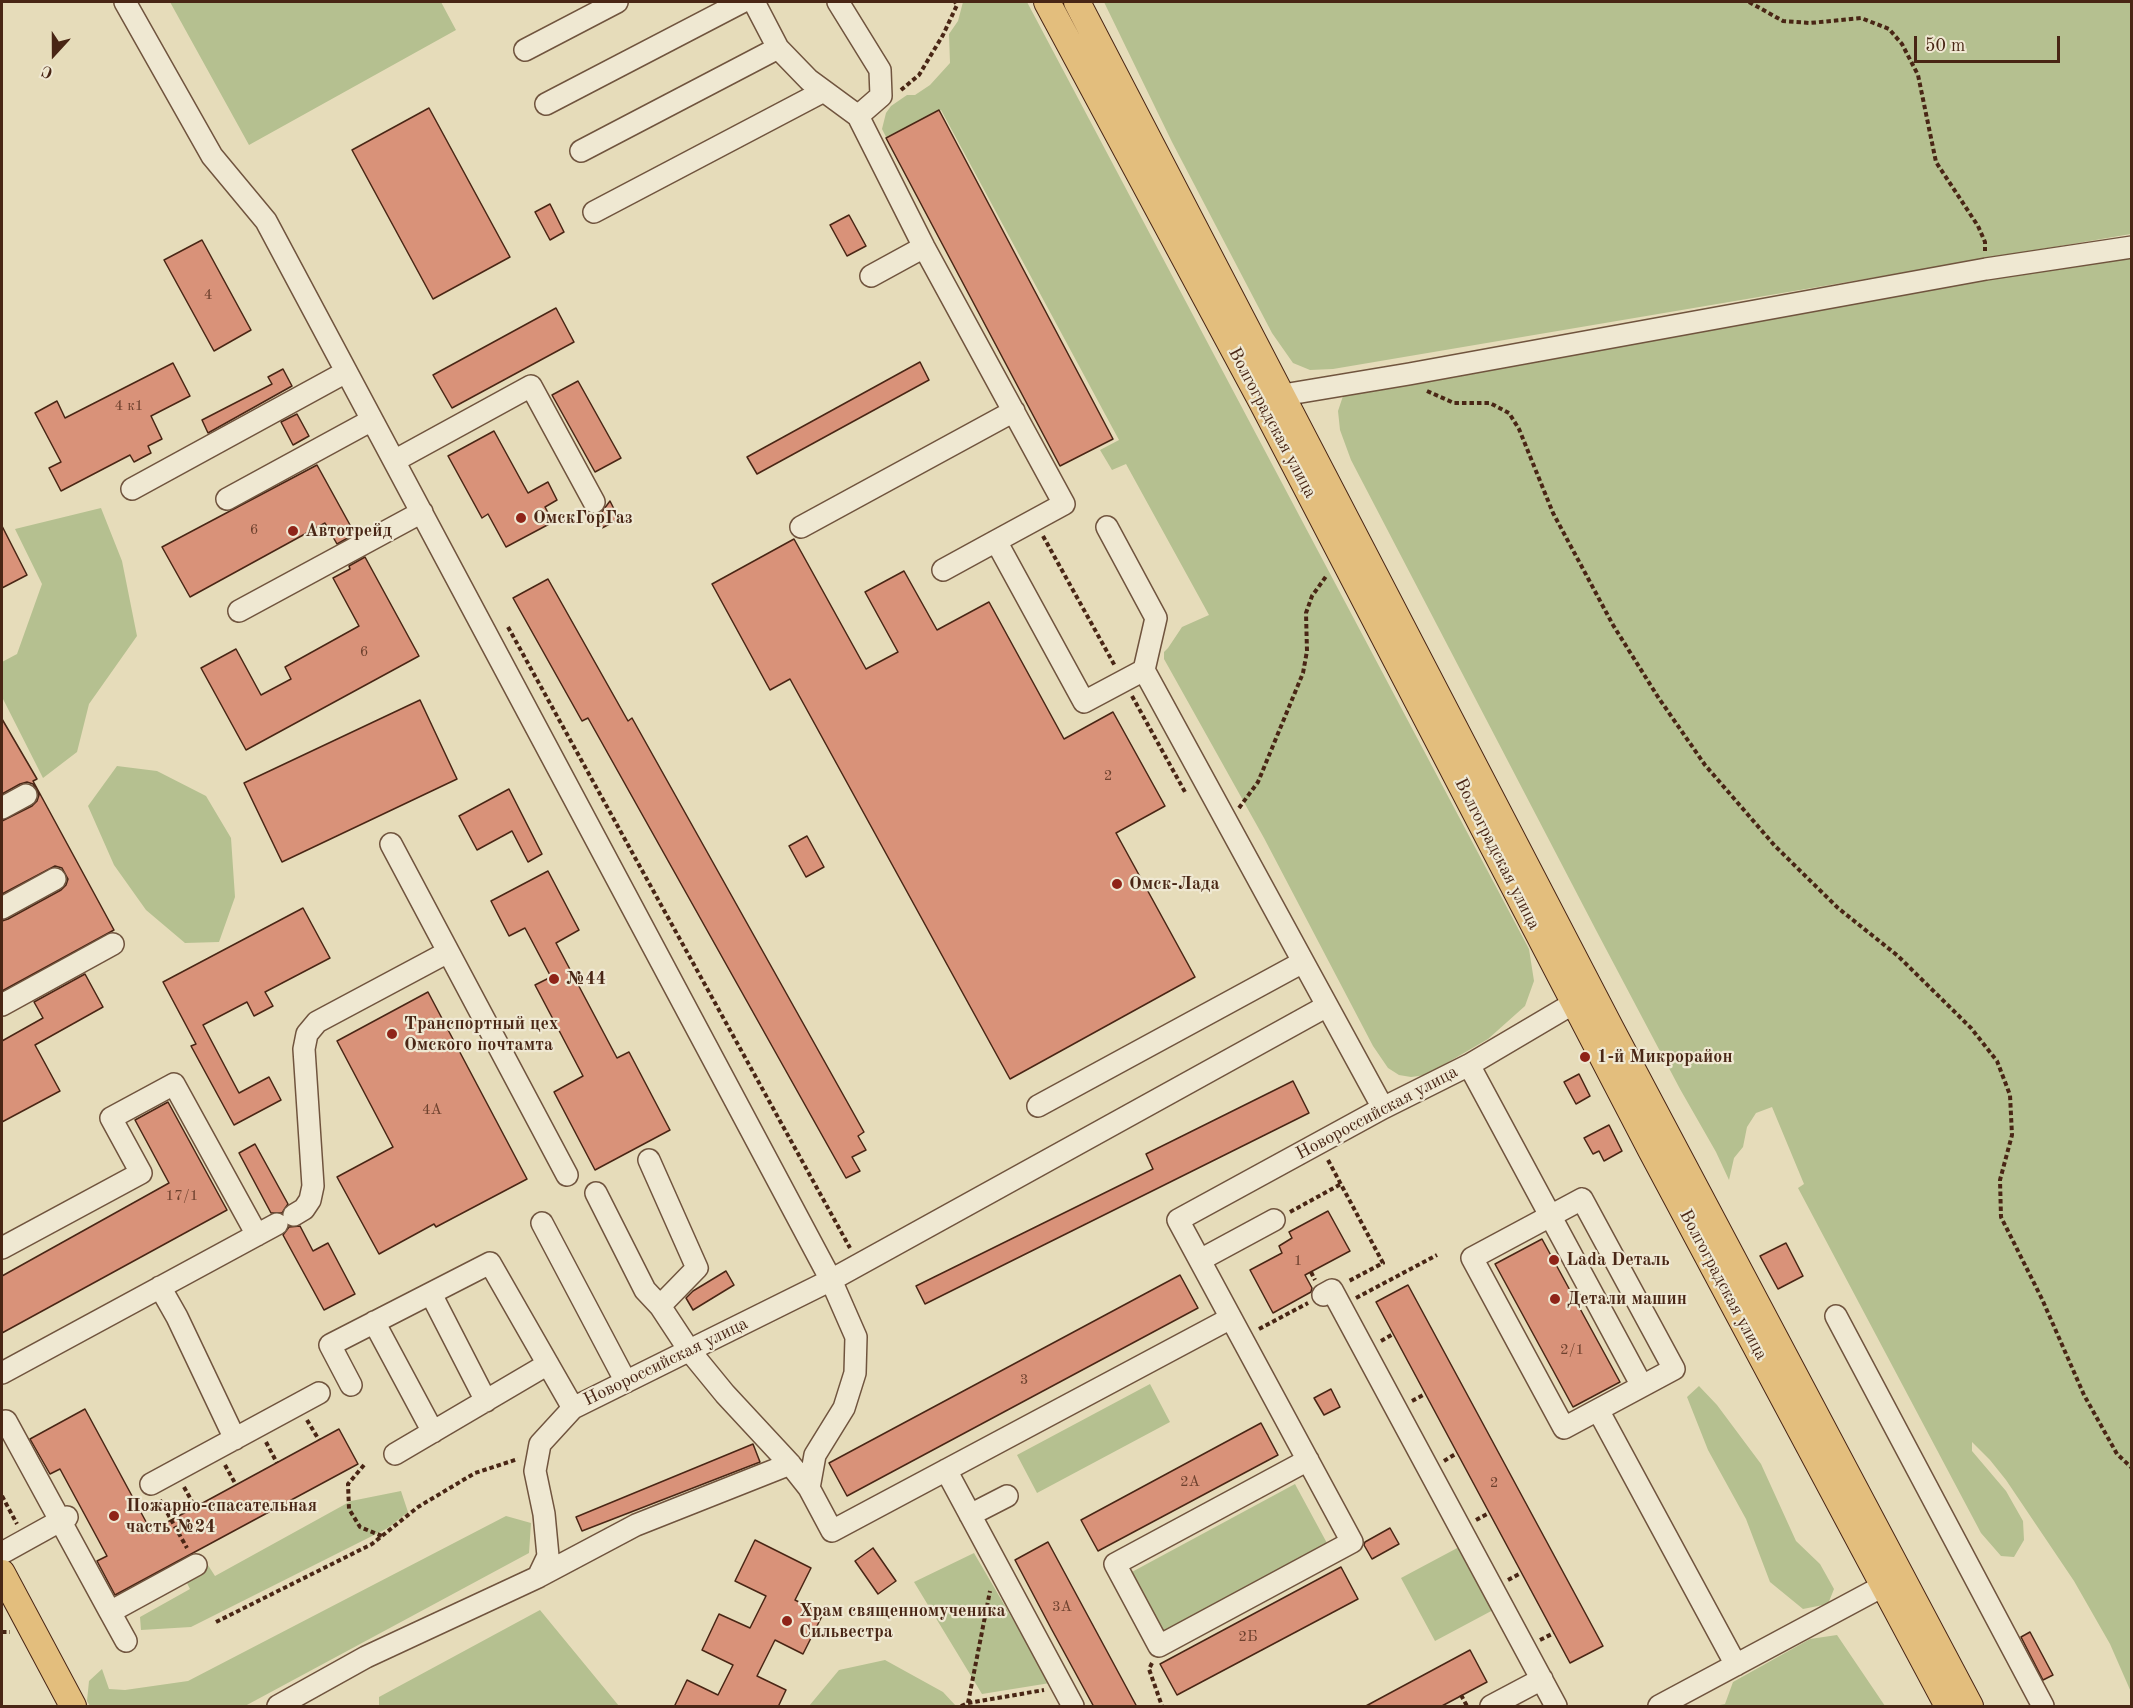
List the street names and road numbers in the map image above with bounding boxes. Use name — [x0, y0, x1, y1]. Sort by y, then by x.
street label: Волгоградская улица — [1223, 344, 1321, 502]
street label: Волгоградская улица — [1449, 775, 1545, 933]
street label: Новороссийская улица — [1292, 1061, 1462, 1165]
street label: Волгоградская улица — [1674, 1206, 1772, 1364]
street label: Новороссийская улица — [580, 1313, 752, 1411]

